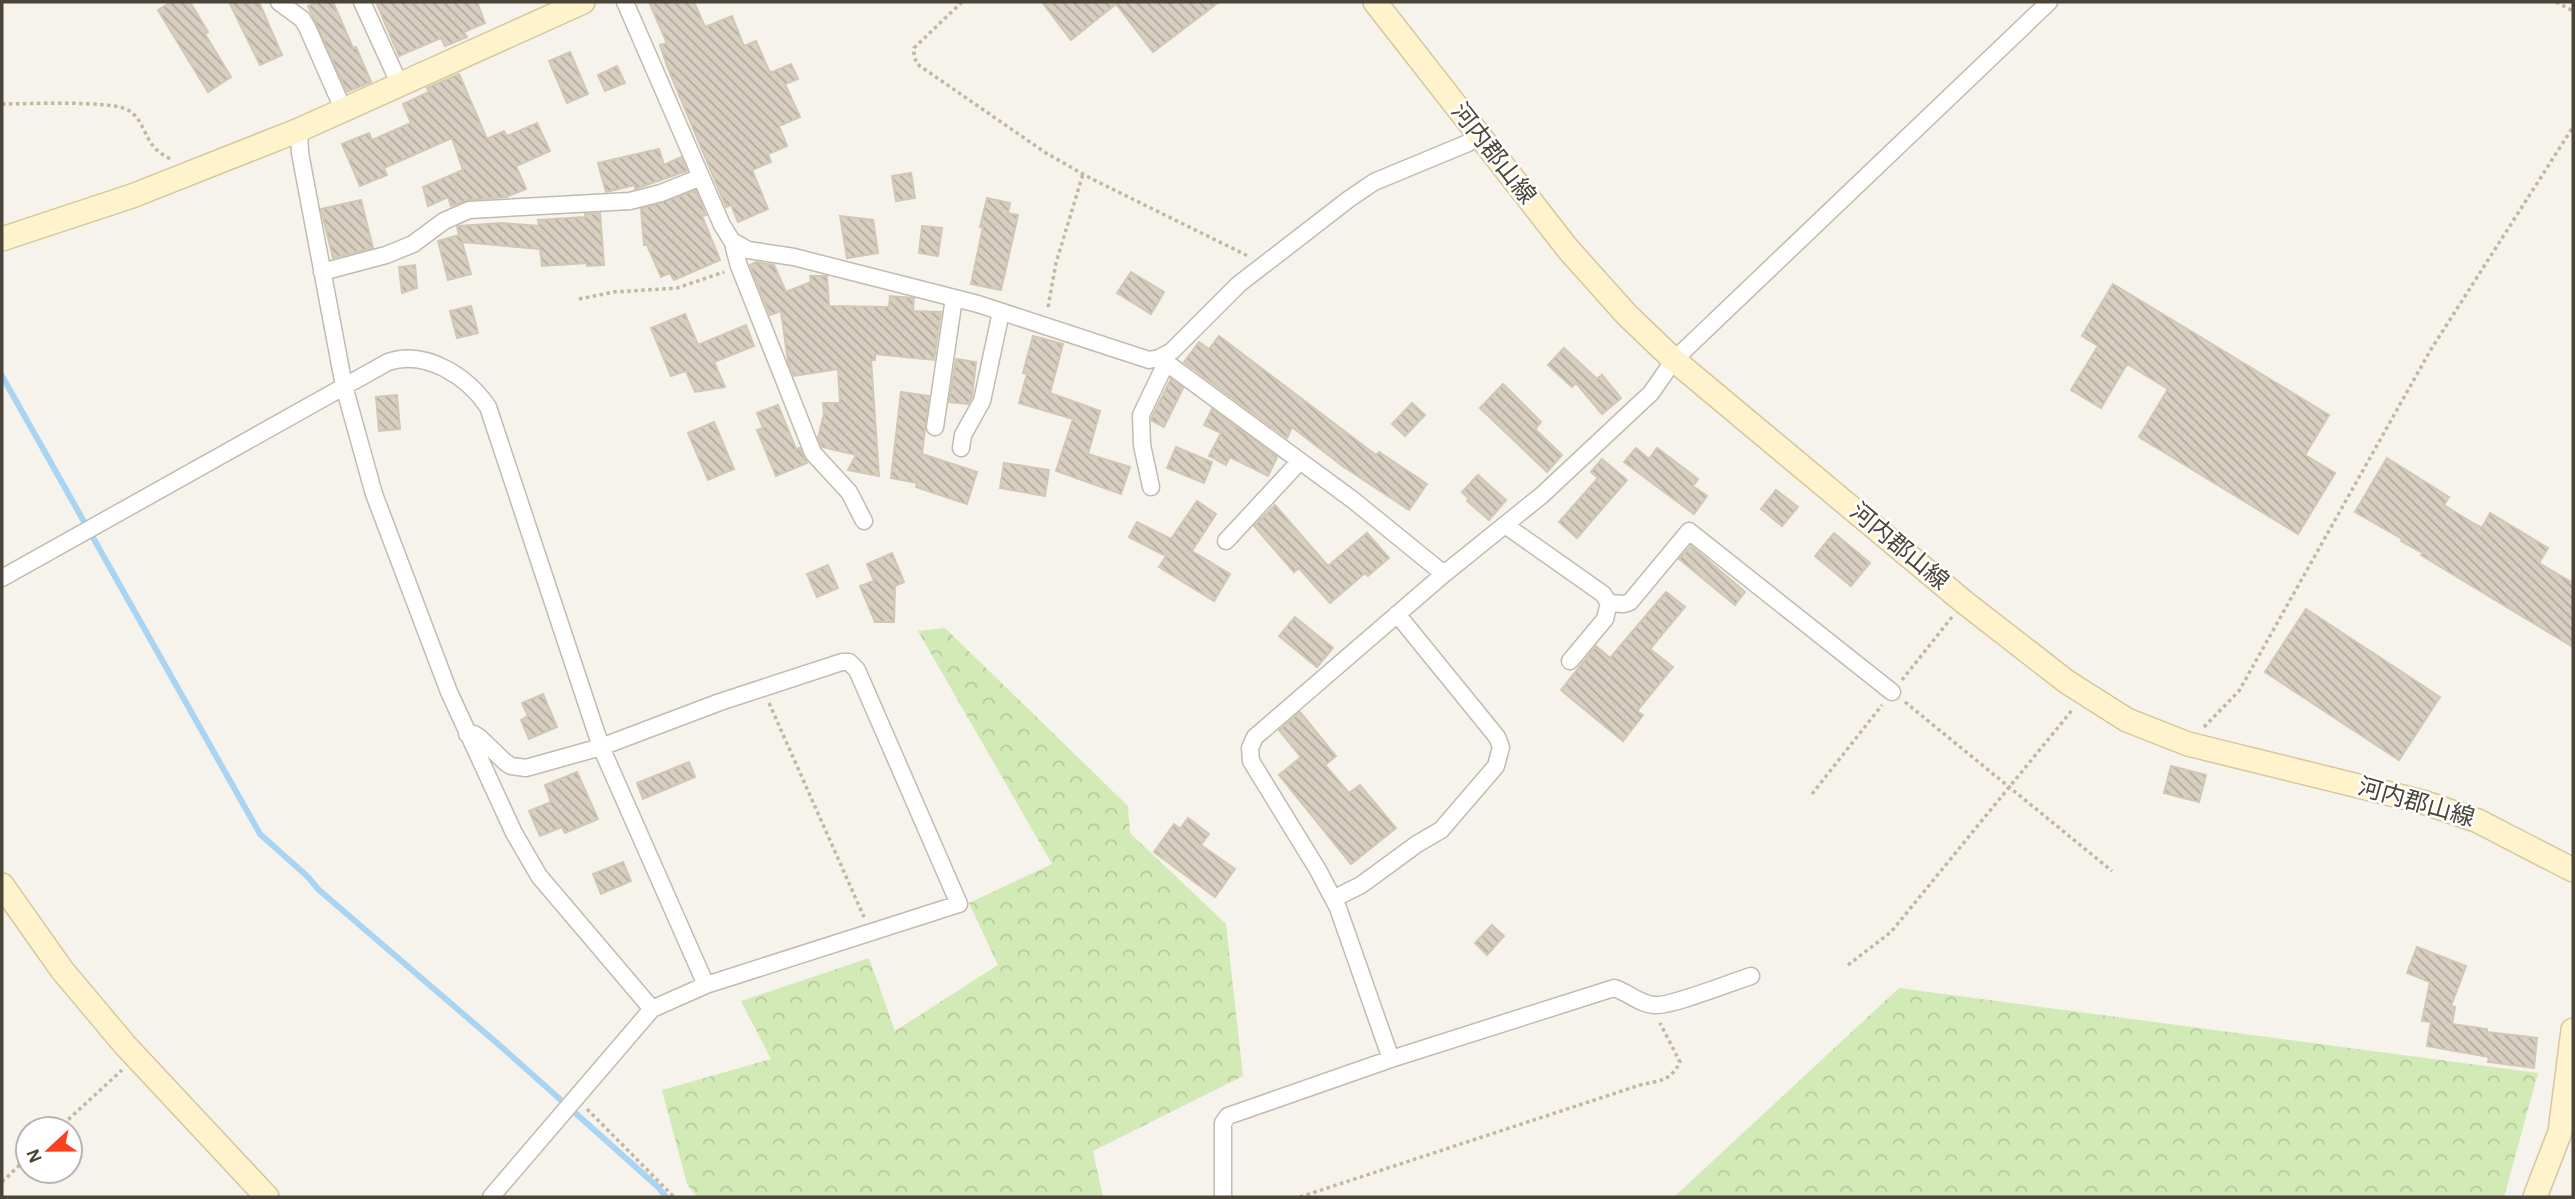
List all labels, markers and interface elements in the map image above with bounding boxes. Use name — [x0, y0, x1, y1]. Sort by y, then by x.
street label: 河内郡山線 — [1447, 98, 1541, 209]
street label: 河内郡山線 — [1845, 498, 1954, 595]
street label: 河内郡山線 — [2355, 773, 2478, 831]
north arrow — [14, 1115, 84, 1185]
text: N — [23, 1146, 46, 1165]

